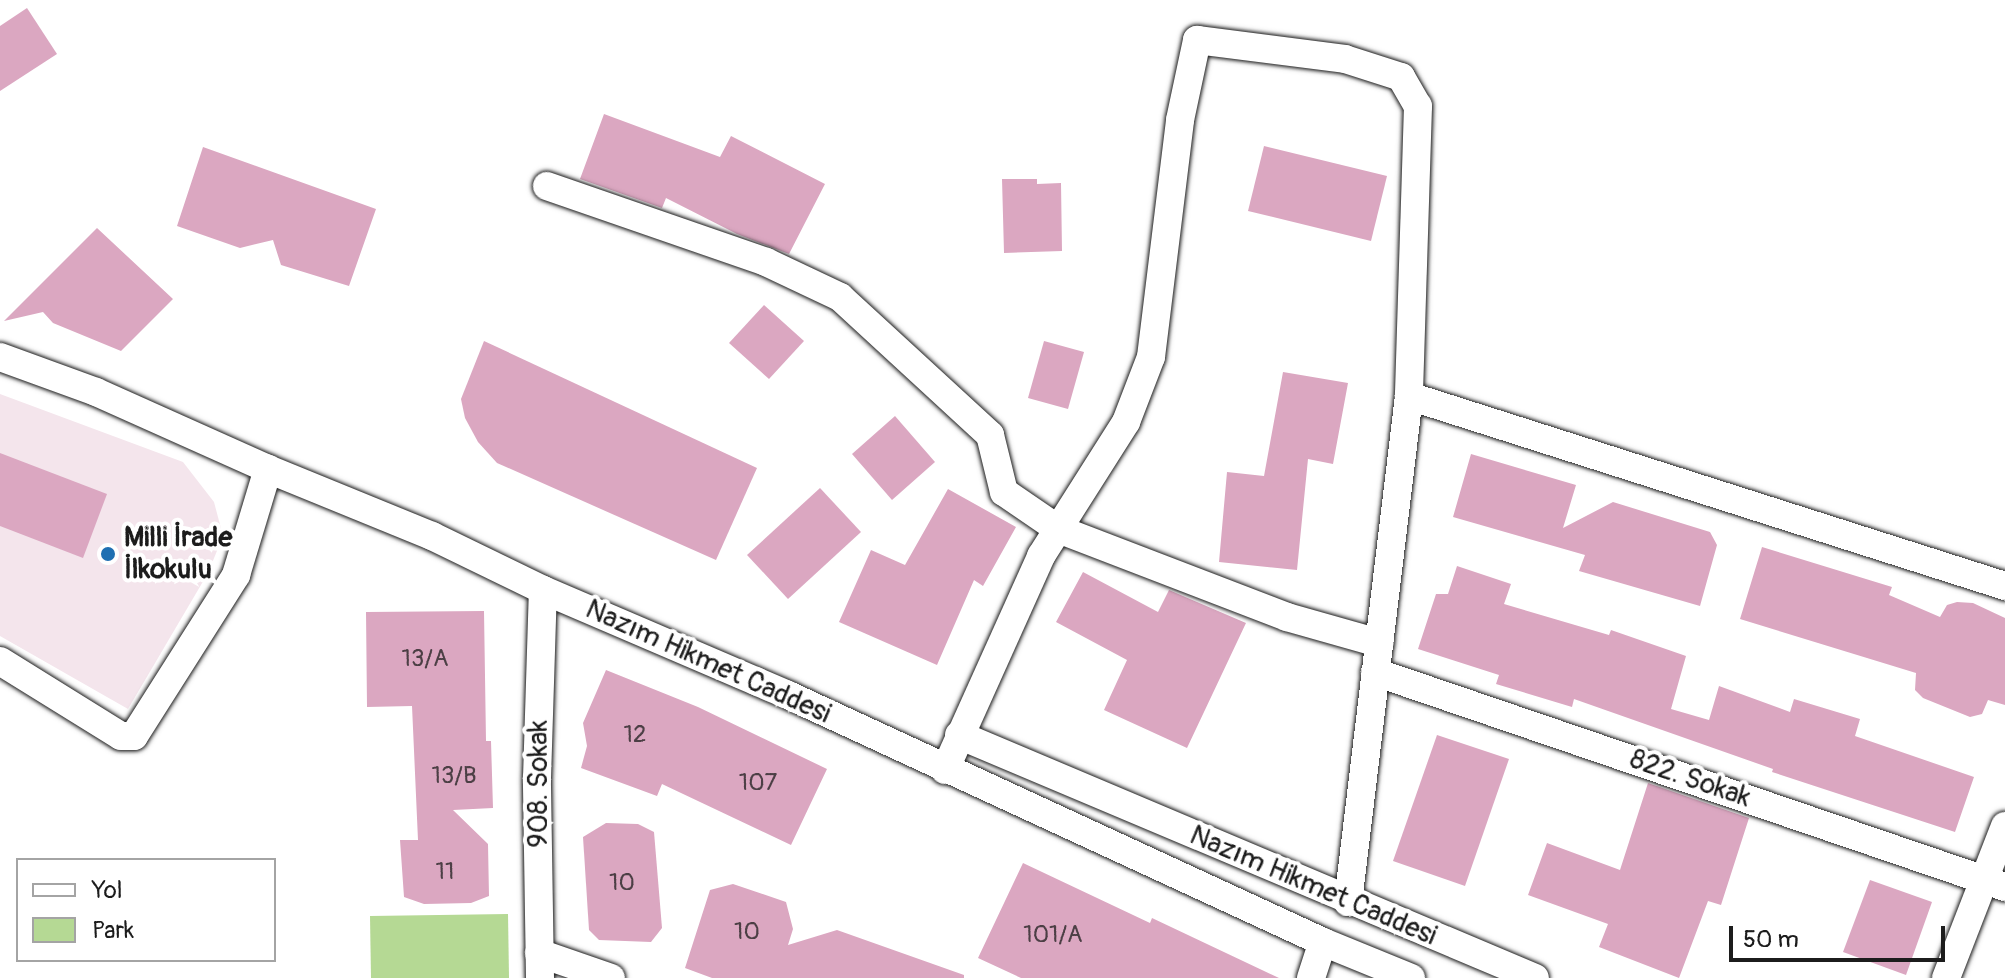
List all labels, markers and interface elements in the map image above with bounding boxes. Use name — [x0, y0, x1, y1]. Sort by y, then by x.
place label: Milli İrade İlkokulu — [124, 521, 232, 587]
marker: Milli İrade İlkokulu — [99, 545, 117, 563]
street label: Nazım Hikmet Caddesi — [580, 593, 836, 731]
house number: 13/A — [402, 645, 448, 673]
street label: 908. Sokak — [522, 720, 556, 848]
house number: 12 — [624, 721, 646, 749]
street label: 822. Sokak — [1625, 743, 1755, 815]
house number: 13/B — [432, 762, 476, 790]
house number: 107 — [739, 769, 777, 797]
street label: Nazım Hikmet Caddesi — [1185, 819, 1441, 953]
legend — [16, 858, 276, 962]
house number: 11 — [436, 858, 454, 886]
house number: 10 — [609, 869, 635, 897]
text: Yol — [92, 876, 122, 905]
scale bar — [1733, 910, 1949, 960]
text: Park — [92, 916, 134, 945]
house number: 10 — [734, 918, 760, 946]
house number: 101/A — [1023, 921, 1083, 949]
text: 50 m — [1743, 925, 1799, 954]

